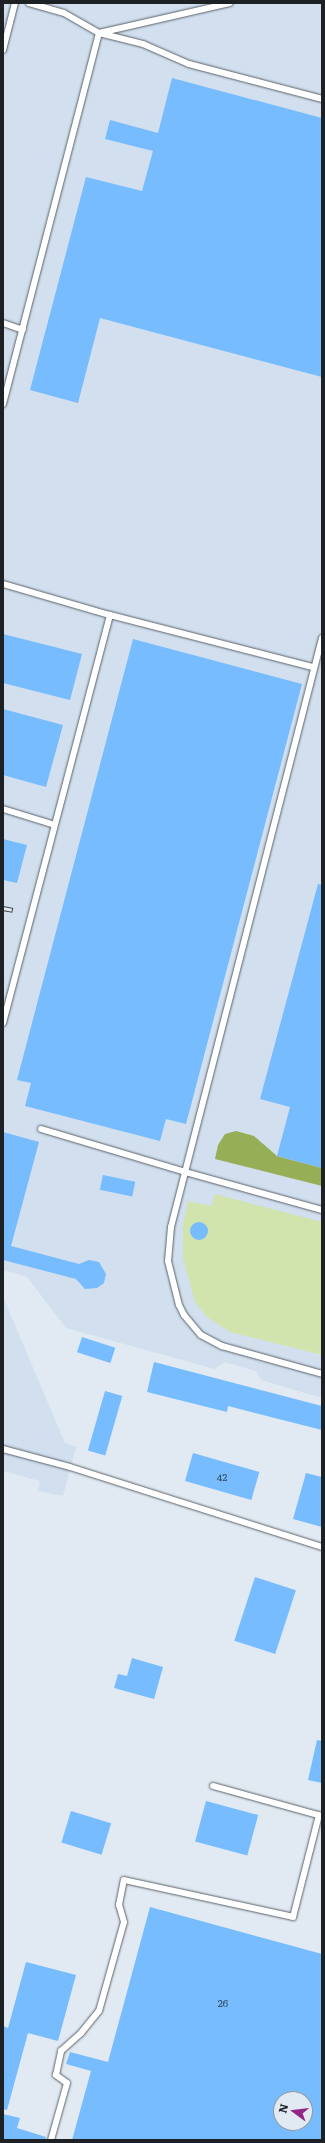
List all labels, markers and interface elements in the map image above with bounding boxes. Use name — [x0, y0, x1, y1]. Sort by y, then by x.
house number: 42 — [217, 1471, 227, 1483]
house number: 26 — [218, 1997, 228, 2009]
north arrow — [273, 2091, 313, 2131]
text: N — [273, 2102, 291, 2115]

